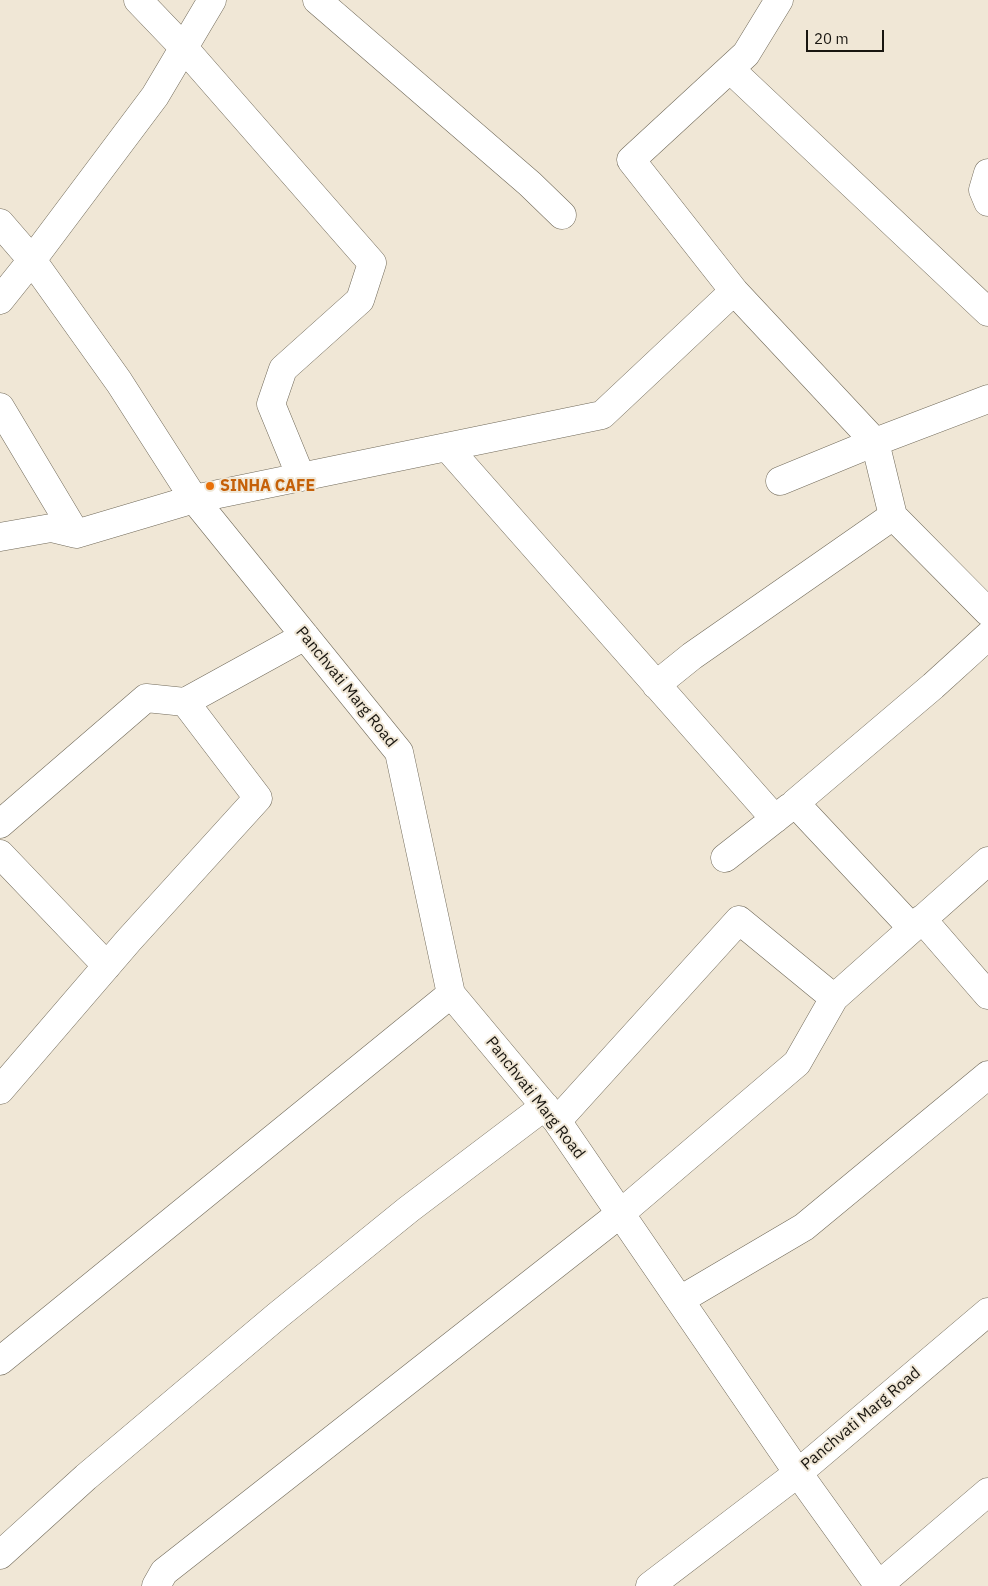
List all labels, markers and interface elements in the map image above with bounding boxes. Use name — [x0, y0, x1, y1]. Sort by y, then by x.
scale bar — [808, 20, 886, 52]
text: 20 m — [814, 29, 849, 48]
place label: SINHA CAFE — [220, 476, 315, 496]
marker: SINHA CAFE — [204, 480, 216, 492]
street label: Panchvati Marg Road — [291, 623, 401, 751]
street label: Panchvati Marg Road — [481, 1033, 589, 1163]
street label: Panchvati Marg Road — [797, 1363, 925, 1475]

